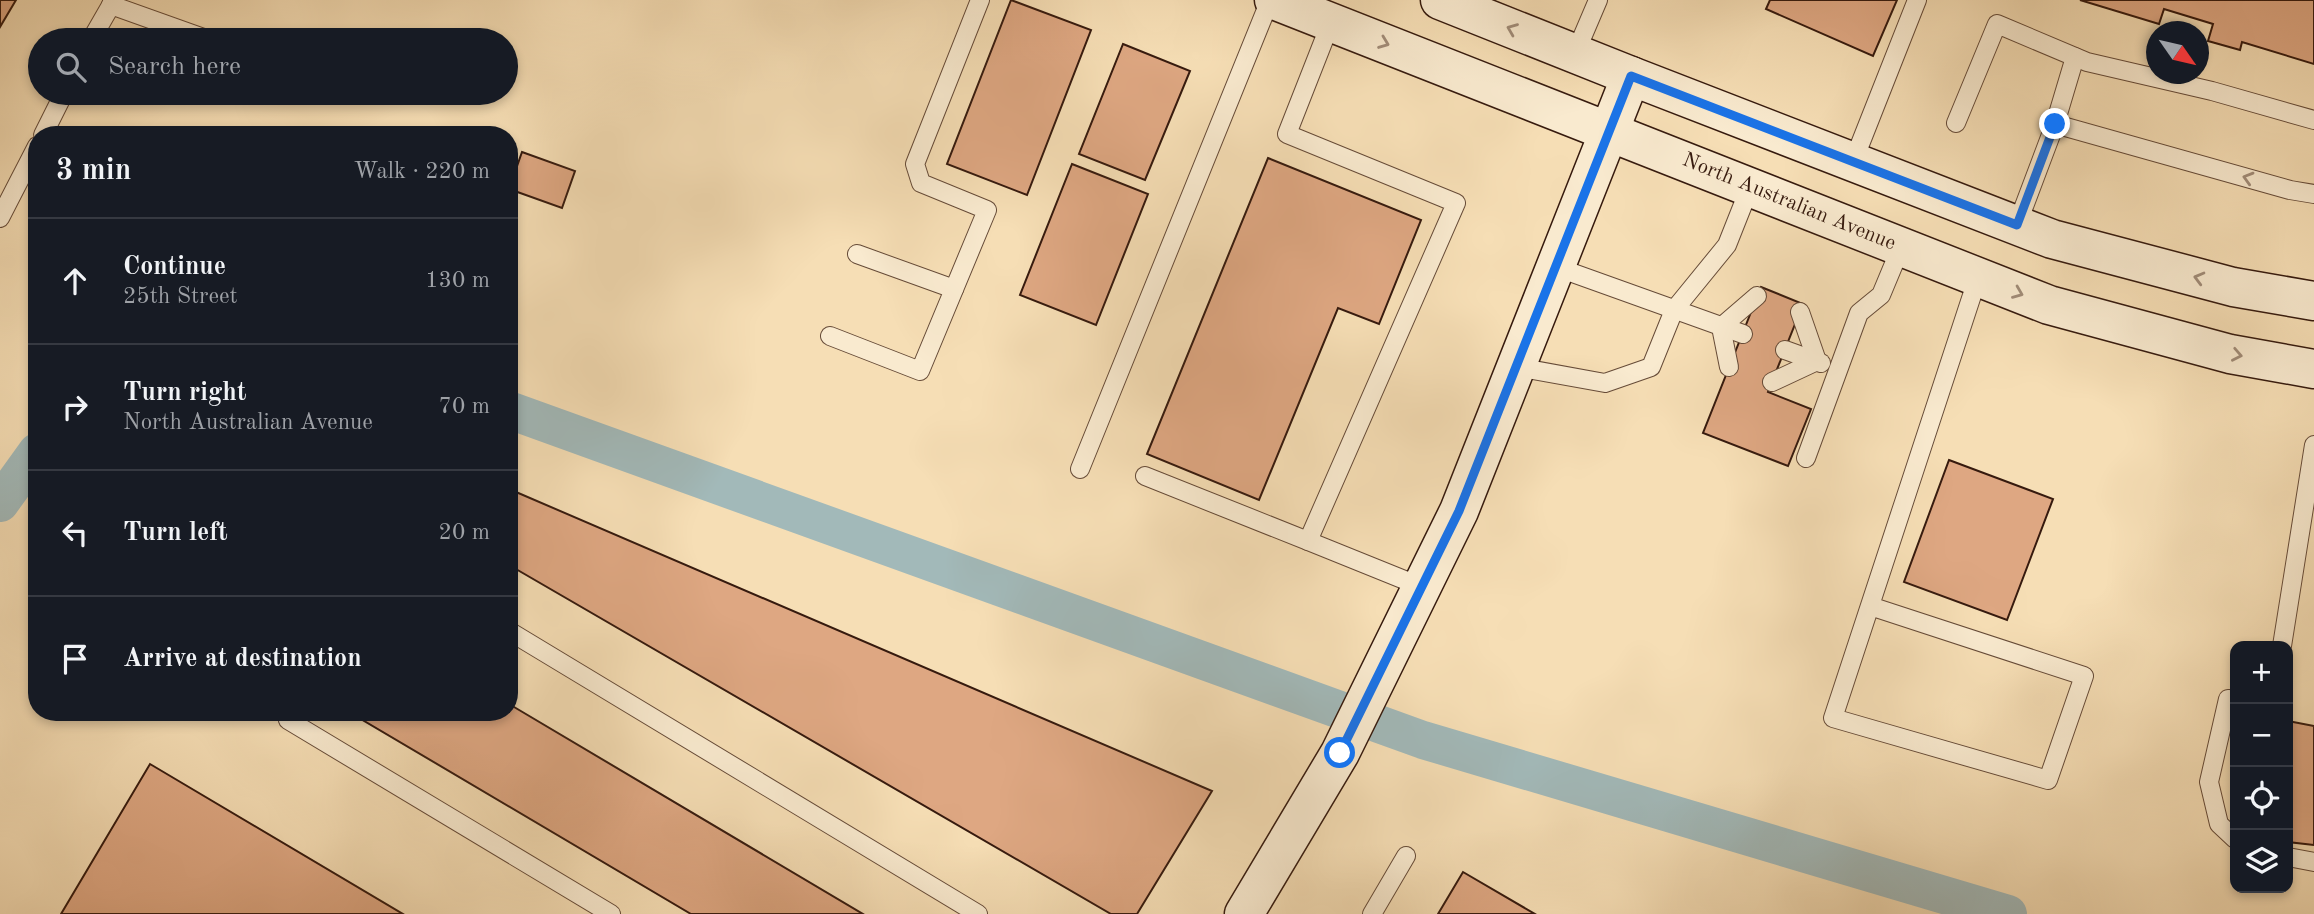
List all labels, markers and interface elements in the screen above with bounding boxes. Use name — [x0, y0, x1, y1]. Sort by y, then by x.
north arrow — [2146, 21, 2209, 84]
one-way arrow — [1507, 23, 1519, 37]
search box — [28, 28, 518, 105]
one-way arrow — [1377, 34, 1389, 48]
icon: search — [52, 48, 90, 86]
text: Search here — [108, 54, 241, 80]
route end — [2039, 108, 2070, 139]
street label: North Australian Avenue — [1679, 150, 1899, 254]
text: 3 min — [56, 156, 131, 186]
text: Walk · 220 m — [354, 160, 490, 183]
one-way arrow — [2242, 172, 2254, 187]
text: Continue — [123, 254, 226, 280]
icon: ahead — [56, 262, 94, 300]
text: 130 m — [425, 269, 490, 292]
one-way arrow — [2193, 272, 2205, 286]
text: 25th Street — [123, 285, 238, 308]
one-way arrow — [2012, 285, 2024, 299]
one-way arrow — [2231, 347, 2243, 362]
text: Turn right — [123, 380, 246, 406]
icon: right — [56, 388, 94, 426]
text: 70 m — [439, 395, 490, 418]
text: North Australian Avenue — [123, 411, 373, 434]
icon: left — [56, 514, 94, 552]
text: Turn left — [123, 520, 228, 546]
text: 20 m — [439, 521, 490, 544]
icon: arrive — [56, 640, 94, 678]
map controls — [2230, 641, 2293, 893]
button: + — [2230, 641, 2293, 704]
text: Arrive at destination — [123, 646, 362, 672]
button: − — [2230, 704, 2293, 767]
route start — [1324, 737, 1355, 768]
button: locate — [2230, 767, 2293, 830]
button: layers — [2230, 830, 2293, 893]

